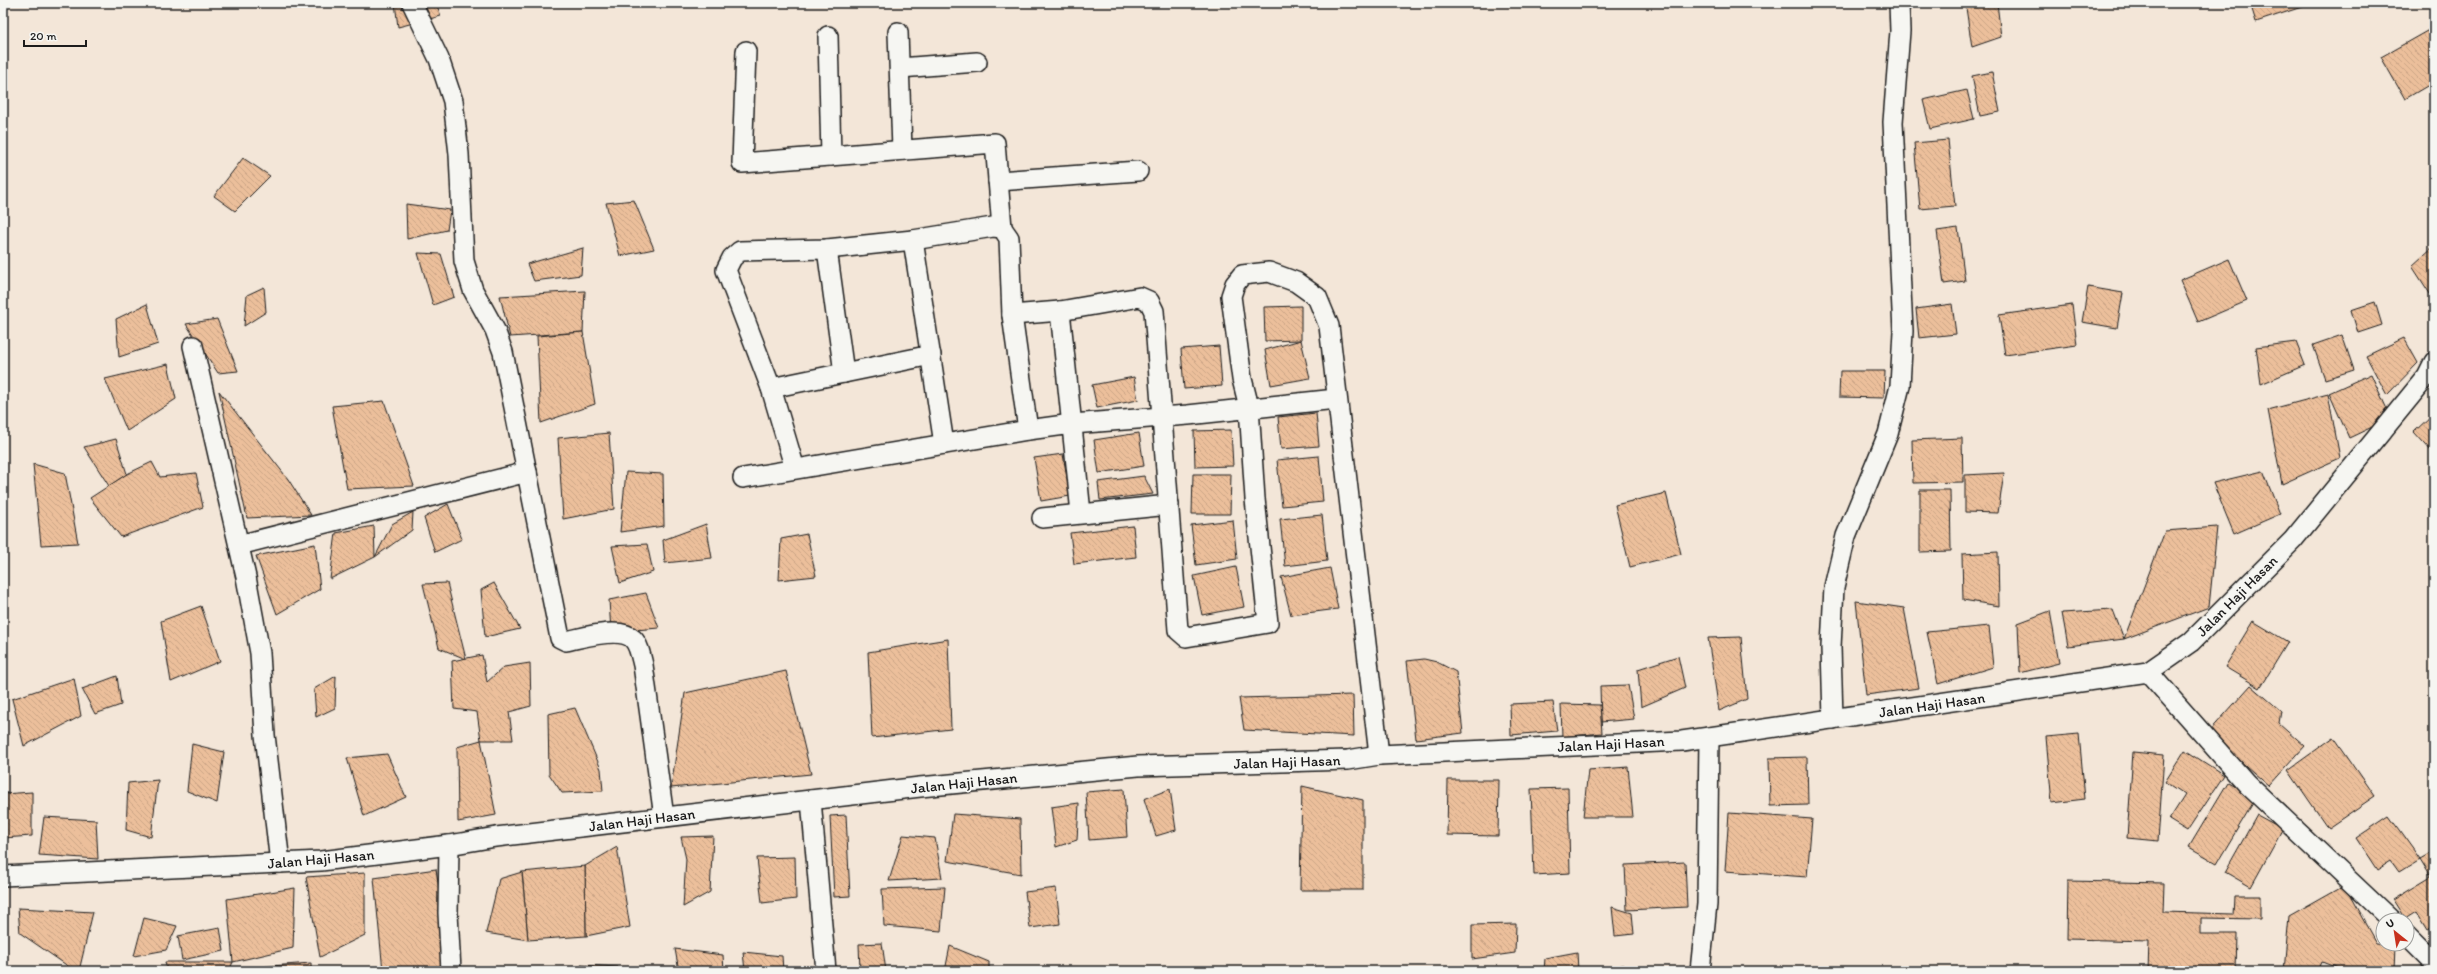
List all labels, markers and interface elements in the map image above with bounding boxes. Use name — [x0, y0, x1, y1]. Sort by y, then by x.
scale bar — [24, 22, 86, 48]
text: 20 m — [30, 29, 57, 43]
street label: Jalan Haji Hasan — [2193, 552, 2281, 640]
street label: Jalan Haji Hasan — [1878, 689, 1986, 721]
street label: Jalan Haji Hasan — [1557, 732, 1665, 756]
street label: Jalan Haji Hasan — [1233, 751, 1341, 773]
street label: Jalan Haji Hasan — [910, 768, 1018, 798]
street label: Jalan Haji Hasan — [588, 805, 696, 835]
street label: Jalan Haji Hasan — [267, 845, 375, 873]
north arrow — [2375, 912, 2415, 952]
text: U — [2384, 916, 2397, 931]

